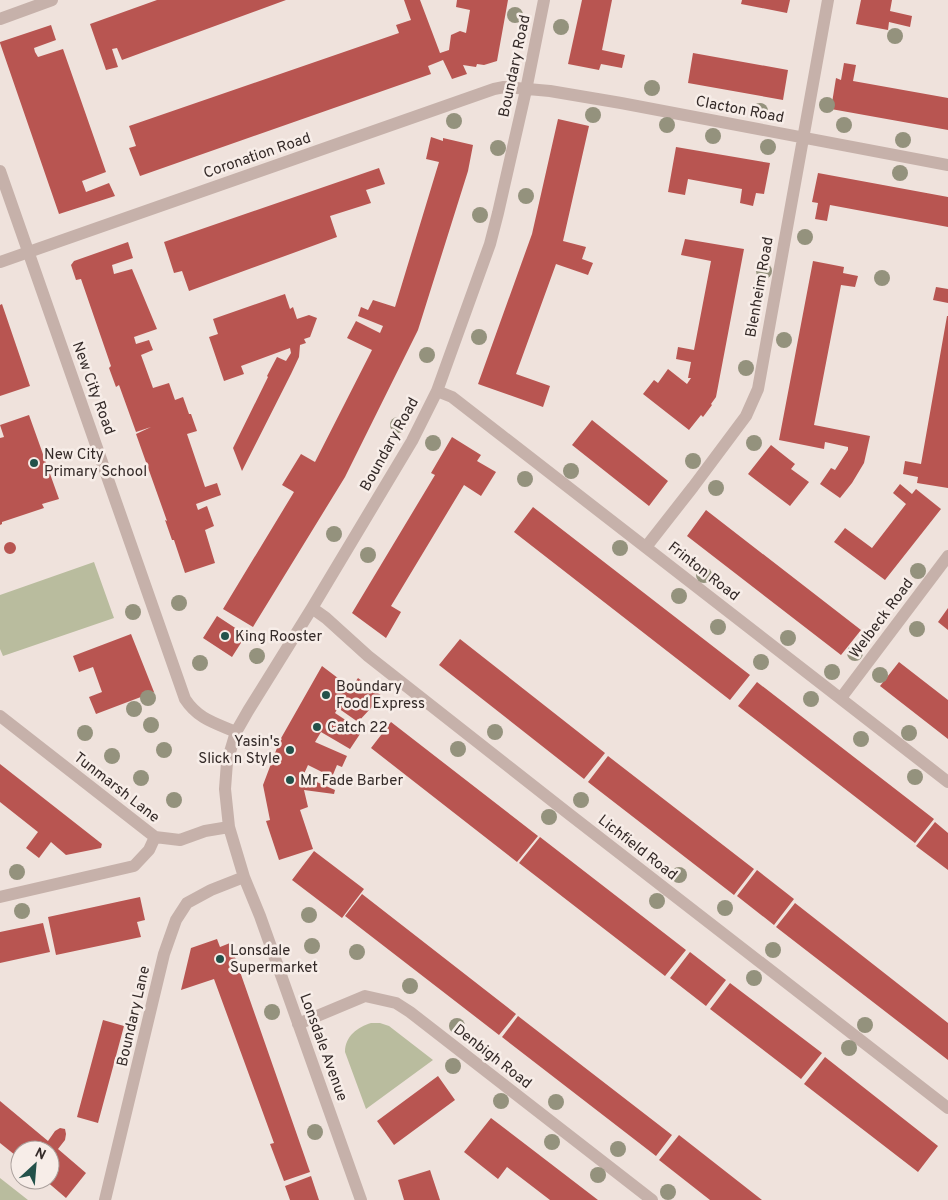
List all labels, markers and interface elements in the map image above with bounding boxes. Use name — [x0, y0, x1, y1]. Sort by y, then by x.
street label: Boundary Road — [495, 13, 536, 119]
street label: Clacton Road — [694, 93, 786, 128]
street label: Coronation Road — [201, 129, 314, 184]
street label: Blenheim Road — [742, 235, 779, 339]
street label: New City Road — [67, 339, 118, 438]
street label: Boundary Road — [357, 395, 424, 495]
place label: New City Primary School — [44, 446, 147, 482]
marker: New City Primary School — [28, 457, 40, 469]
street label: Frinton Road — [663, 538, 743, 606]
street label: Welbeck Road — [846, 575, 918, 663]
place label: King Rooster — [235, 628, 322, 647]
marker: King Rooster — [219, 630, 231, 642]
place label: Boundary Food Express — [336, 678, 425, 714]
marker: Boundary Food Express — [320, 689, 332, 701]
place label: Catch 22 — [327, 719, 388, 738]
marker: Catch 22 — [311, 721, 323, 733]
place label: Yasin's Slick n Style — [198, 733, 280, 769]
marker: Yasin's Slick n Style — [284, 744, 296, 756]
street label: Tunmarsh Lane — [69, 749, 163, 828]
place label: Mr Fade Barber — [300, 772, 403, 791]
marker: Mr Fade Barber — [284, 774, 296, 786]
street label: Lichfield Road — [594, 811, 681, 885]
place label: Lonsdale Supermarket — [230, 942, 318, 978]
marker: Lonsdale Supermarket — [214, 953, 226, 965]
street label: Boundary Lane — [114, 964, 155, 1069]
street label: Lonsdale Avenue — [294, 991, 351, 1104]
street label: Denbigh Road — [449, 1021, 535, 1094]
north arrow — [10, 1140, 60, 1190]
text: N — [32, 1145, 48, 1165]

